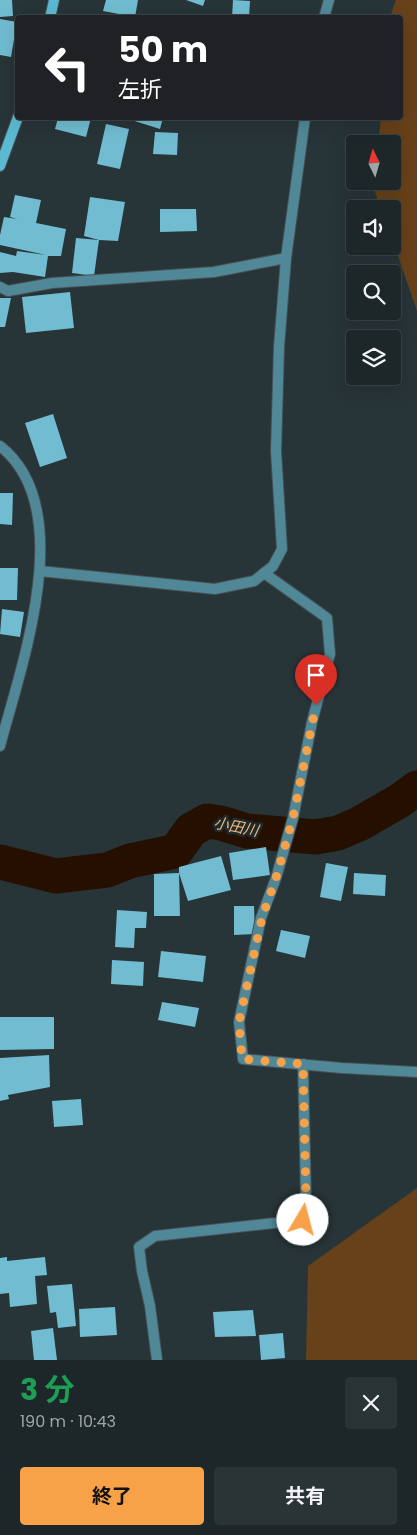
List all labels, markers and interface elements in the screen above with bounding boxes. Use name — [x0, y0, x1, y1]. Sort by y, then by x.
text: 50 m — [118, 25, 208, 74]
icon: left — [35, 35, 100, 100]
text: 左折 — [118, 74, 162, 105]
north arrow — [346, 135, 401, 190]
map controls — [346, 135, 401, 385]
button: sound — [346, 200, 401, 255]
button: search — [346, 265, 401, 320]
button: layers — [346, 330, 401, 385]
pin — [295, 654, 337, 705]
icon: arrive — [302, 661, 330, 689]
water label: 小田川 — [212, 812, 262, 841]
position arrow — [276, 1193, 328, 1245]
text: 3 分 — [20, 1368, 75, 1411]
button: close — [345, 1377, 397, 1429]
text: 190 m · 10:43 — [20, 1410, 116, 1433]
button: 終了 — [20, 1467, 204, 1525]
button: 共有 — [214, 1467, 397, 1525]

